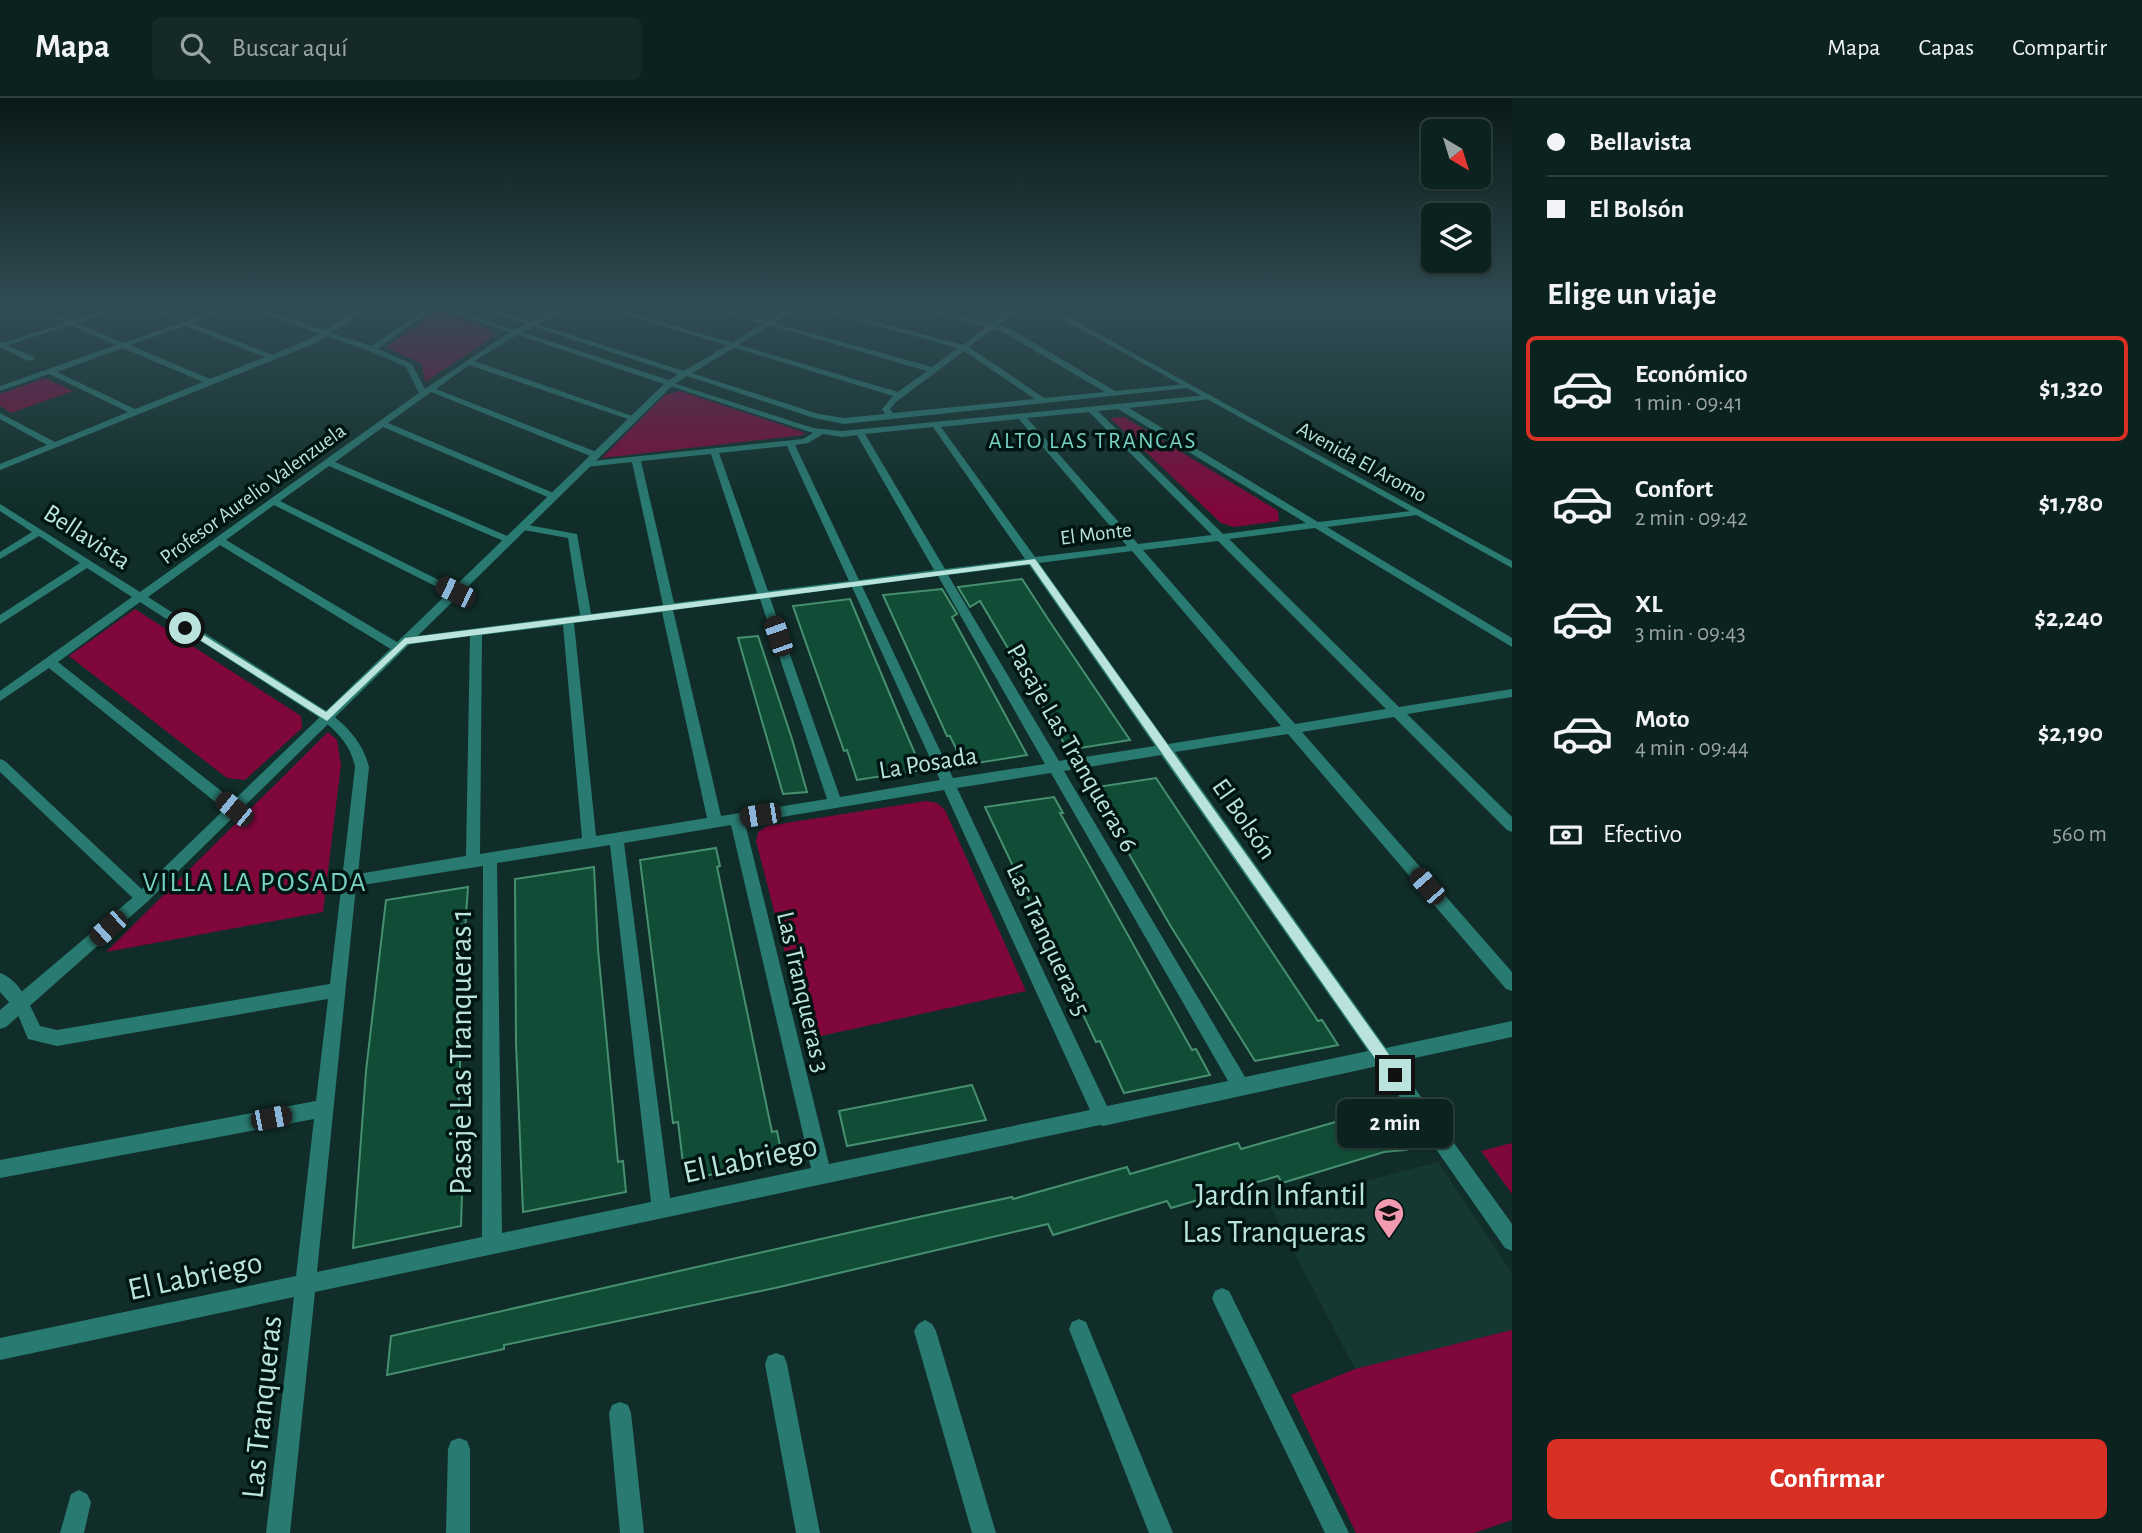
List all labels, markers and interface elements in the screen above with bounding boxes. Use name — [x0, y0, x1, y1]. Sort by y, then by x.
search box — [152, 17, 642, 80]
icon: search — [176, 29, 214, 67]
text: Mapa — [35, 31, 110, 64]
text: Buscar aquí — [232, 35, 348, 61]
text: Mapa — [1827, 36, 1880, 60]
text: Capas — [1918, 36, 1974, 60]
text: Compartir — [2012, 36, 2107, 60]
north arrow — [1421, 119, 1491, 189]
map controls — [1421, 119, 1491, 273]
text: Bellavista — [1589, 129, 1692, 155]
text: El Bolsón — [1589, 196, 1684, 222]
button: layers — [1421, 203, 1491, 273]
text: Elige un viaje — [1547, 278, 1717, 310]
icon: car — [1551, 357, 1614, 420]
text: Económico — [1635, 361, 1748, 387]
text: $1,320 — [2039, 375, 2103, 401]
text: 1 min · 09:41 — [1635, 392, 1743, 415]
street label: Avenida El Aromo — [1294, 418, 1430, 506]
street label: Profesor Aurelio Valenzuela — [156, 420, 350, 568]
district label: ALTO LAS TRANCAS — [989, 430, 1197, 453]
icon: car — [1551, 472, 1614, 535]
text: Confort — [1635, 476, 1713, 502]
text: $1,780 — [2038, 490, 2103, 516]
street label: Bellavista — [39, 500, 135, 574]
text: 2 min · 09:42 — [1635, 507, 1748, 530]
street label: El Monte — [1059, 519, 1133, 549]
car — [432, 573, 479, 611]
icon: car — [1551, 587, 1614, 650]
text: XL — [1635, 591, 1662, 617]
text: $2,240 — [2034, 605, 2103, 631]
route start — [169, 612, 201, 644]
car — [762, 613, 795, 659]
text: 3 min · 09:43 — [1635, 622, 1746, 645]
street label: Pasaje Las Tranqueras 6 — [1002, 640, 1142, 856]
icon: car — [1551, 702, 1614, 765]
text: Moto — [1635, 706, 1690, 732]
text: $2,190 — [2038, 720, 2103, 746]
text: 4 min · 09:44 — [1635, 737, 1749, 760]
street label: La Posada — [877, 742, 979, 784]
street label: El Bolsón — [1207, 774, 1281, 864]
car — [212, 788, 257, 830]
car — [738, 801, 783, 829]
icon: cash — [1547, 816, 1585, 854]
text: Efectivo — [1603, 821, 1682, 847]
text: 560 m — [2052, 823, 2107, 846]
street label: Las Tranqueras 5 — [1001, 860, 1095, 1020]
car — [1406, 863, 1449, 909]
district label: VILLA LA POSADA — [142, 869, 368, 897]
car — [86, 906, 131, 950]
street label: Pasaje Las Tranqueras 1 — [445, 909, 477, 1195]
street label: Las Tranqueras 3 — [772, 909, 834, 1075]
route end — [1379, 1059, 1411, 1091]
callout: 2 min — [1337, 1100, 1453, 1148]
car — [249, 1104, 294, 1132]
text: 2 min — [1369, 1112, 1421, 1135]
street label: El Labriego — [680, 1129, 820, 1189]
place label: Jardín Infantil Las Tranqueras — [1182, 1179, 1366, 1248]
school or university icon: Jardín Infantil Las Tranqueras — [1372, 1196, 1406, 1240]
street label: El Labriego — [125, 1246, 265, 1306]
street label: Las Tranqueras — [236, 1314, 288, 1500]
button: Confirmar — [1547, 1439, 2107, 1519]

